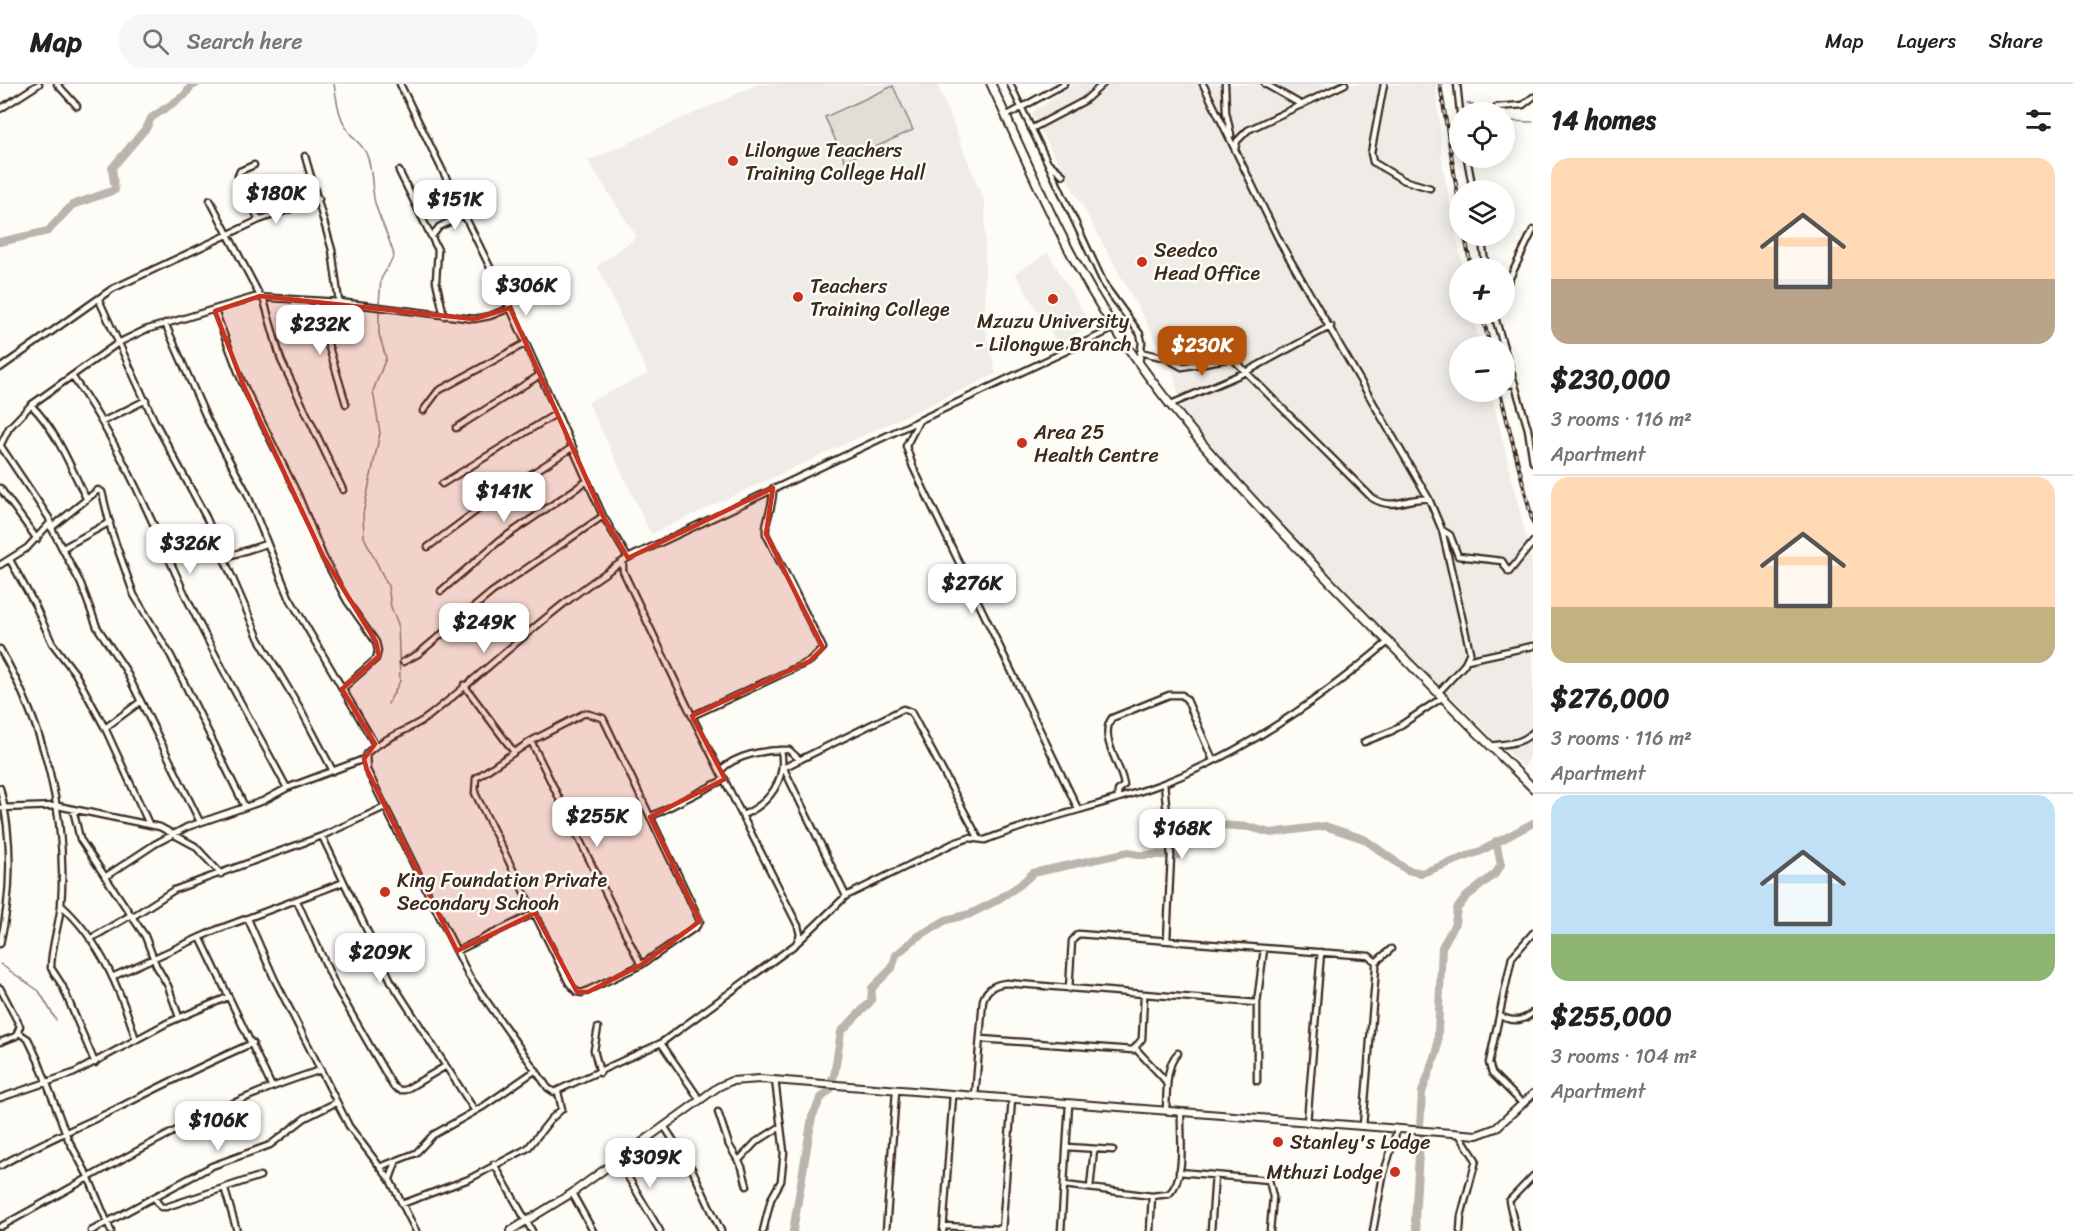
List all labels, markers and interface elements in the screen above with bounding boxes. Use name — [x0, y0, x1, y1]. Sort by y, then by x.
search box — [118, 14, 538, 68]
text: Map — [30, 17, 82, 66]
text: Search here — [187, 22, 303, 61]
text: Map — [1825, 22, 1864, 60]
text: Layers — [1897, 22, 1956, 60]
text: Share — [1989, 22, 2043, 60]
icon: search — [139, 25, 172, 58]
text: 14 homes — [1551, 97, 1656, 143]
map controls — [1449, 102, 1515, 402]
button: locate — [1449, 102, 1515, 168]
icon: filters — [2022, 104, 2055, 137]
place label: Lilongwe Teachers Training College Hall — [745, 133, 926, 191]
marker: Lilongwe Teachers Training College Hall — [726, 154, 740, 168]
pin: $180K — [234, 174, 318, 225]
text: $180K — [247, 176, 305, 211]
pin: $151K — [413, 180, 497, 231]
button: layers — [1449, 180, 1515, 246]
text: $151K — [428, 182, 483, 217]
icon: home — [1749, 197, 1857, 305]
place label: Seedco Head Office — [1154, 233, 1260, 291]
marker: Seedco Head Office — [1135, 255, 1149, 269]
button: + — [1449, 258, 1515, 324]
pin: $306K — [484, 266, 568, 317]
text: $306K — [496, 268, 556, 303]
place label: Teachers Training College — [810, 269, 950, 327]
marker: Teachers Training College — [791, 290, 805, 304]
marker: Mzuzu University - Lilongwe Branch — [1046, 292, 1060, 306]
place label: Mzuzu University - Lilongwe Branch — [975, 304, 1131, 362]
pin: $232K — [278, 305, 362, 356]
text: $232K — [290, 307, 350, 342]
pin: $230K — [1160, 326, 1244, 377]
text: $230K — [1172, 328, 1232, 363]
button: − — [1449, 336, 1515, 402]
text: $230,000 — [1551, 356, 1671, 402]
text: 3 rooms · 116 m² — [1551, 402, 1692, 437]
place label: Area 25 Health Centre — [1033, 415, 1159, 473]
marker: Area 25 Health Centre — [1015, 436, 1029, 450]
text: Apartment — [1551, 437, 1645, 472]
pin: $141K — [462, 472, 546, 523]
text: $141K — [476, 474, 532, 509]
icon: home — [1749, 516, 1857, 624]
pin: $326K — [148, 524, 232, 575]
text: $326K — [160, 526, 220, 561]
pin: $276K — [930, 564, 1014, 615]
text: $276K — [942, 566, 1002, 601]
pin: $249K — [442, 603, 526, 654]
text: $249K — [453, 605, 515, 640]
text: $276,000 — [1551, 675, 1669, 721]
text: 3 rooms · 116 m² — [1551, 721, 1692, 756]
text: Apartment — [1551, 756, 1645, 791]
pin: $255K — [555, 797, 639, 848]
text: $255K — [566, 799, 628, 834]
pin: $168K — [1140, 809, 1224, 860]
text: $168K — [1153, 811, 1211, 846]
icon: home — [1749, 834, 1857, 942]
place label: King Foundation Private Secondary Schooh — [397, 863, 607, 921]
marker: King Foundation Private Secondary Schooh — [378, 885, 392, 899]
pin: $209K — [338, 933, 422, 984]
text: $209K — [349, 935, 411, 970]
text: $255,000 — [1551, 993, 1672, 1039]
text: 3 rooms · 104 m² — [1551, 1039, 1697, 1074]
text: Apartment — [1551, 1074, 1645, 1109]
pin: $106K — [176, 1101, 260, 1152]
text: $106K — [189, 1103, 247, 1138]
place label: Stanley's Lodge — [1290, 1125, 1430, 1160]
marker: Stanley's Lodge — [1271, 1135, 1285, 1149]
pin: $309K — [608, 1138, 692, 1189]
text: $309K — [619, 1140, 681, 1175]
place label: Mthuzi Lodge — [1266, 1155, 1383, 1190]
marker: Mthuzi Lodge — [1388, 1165, 1402, 1179]

